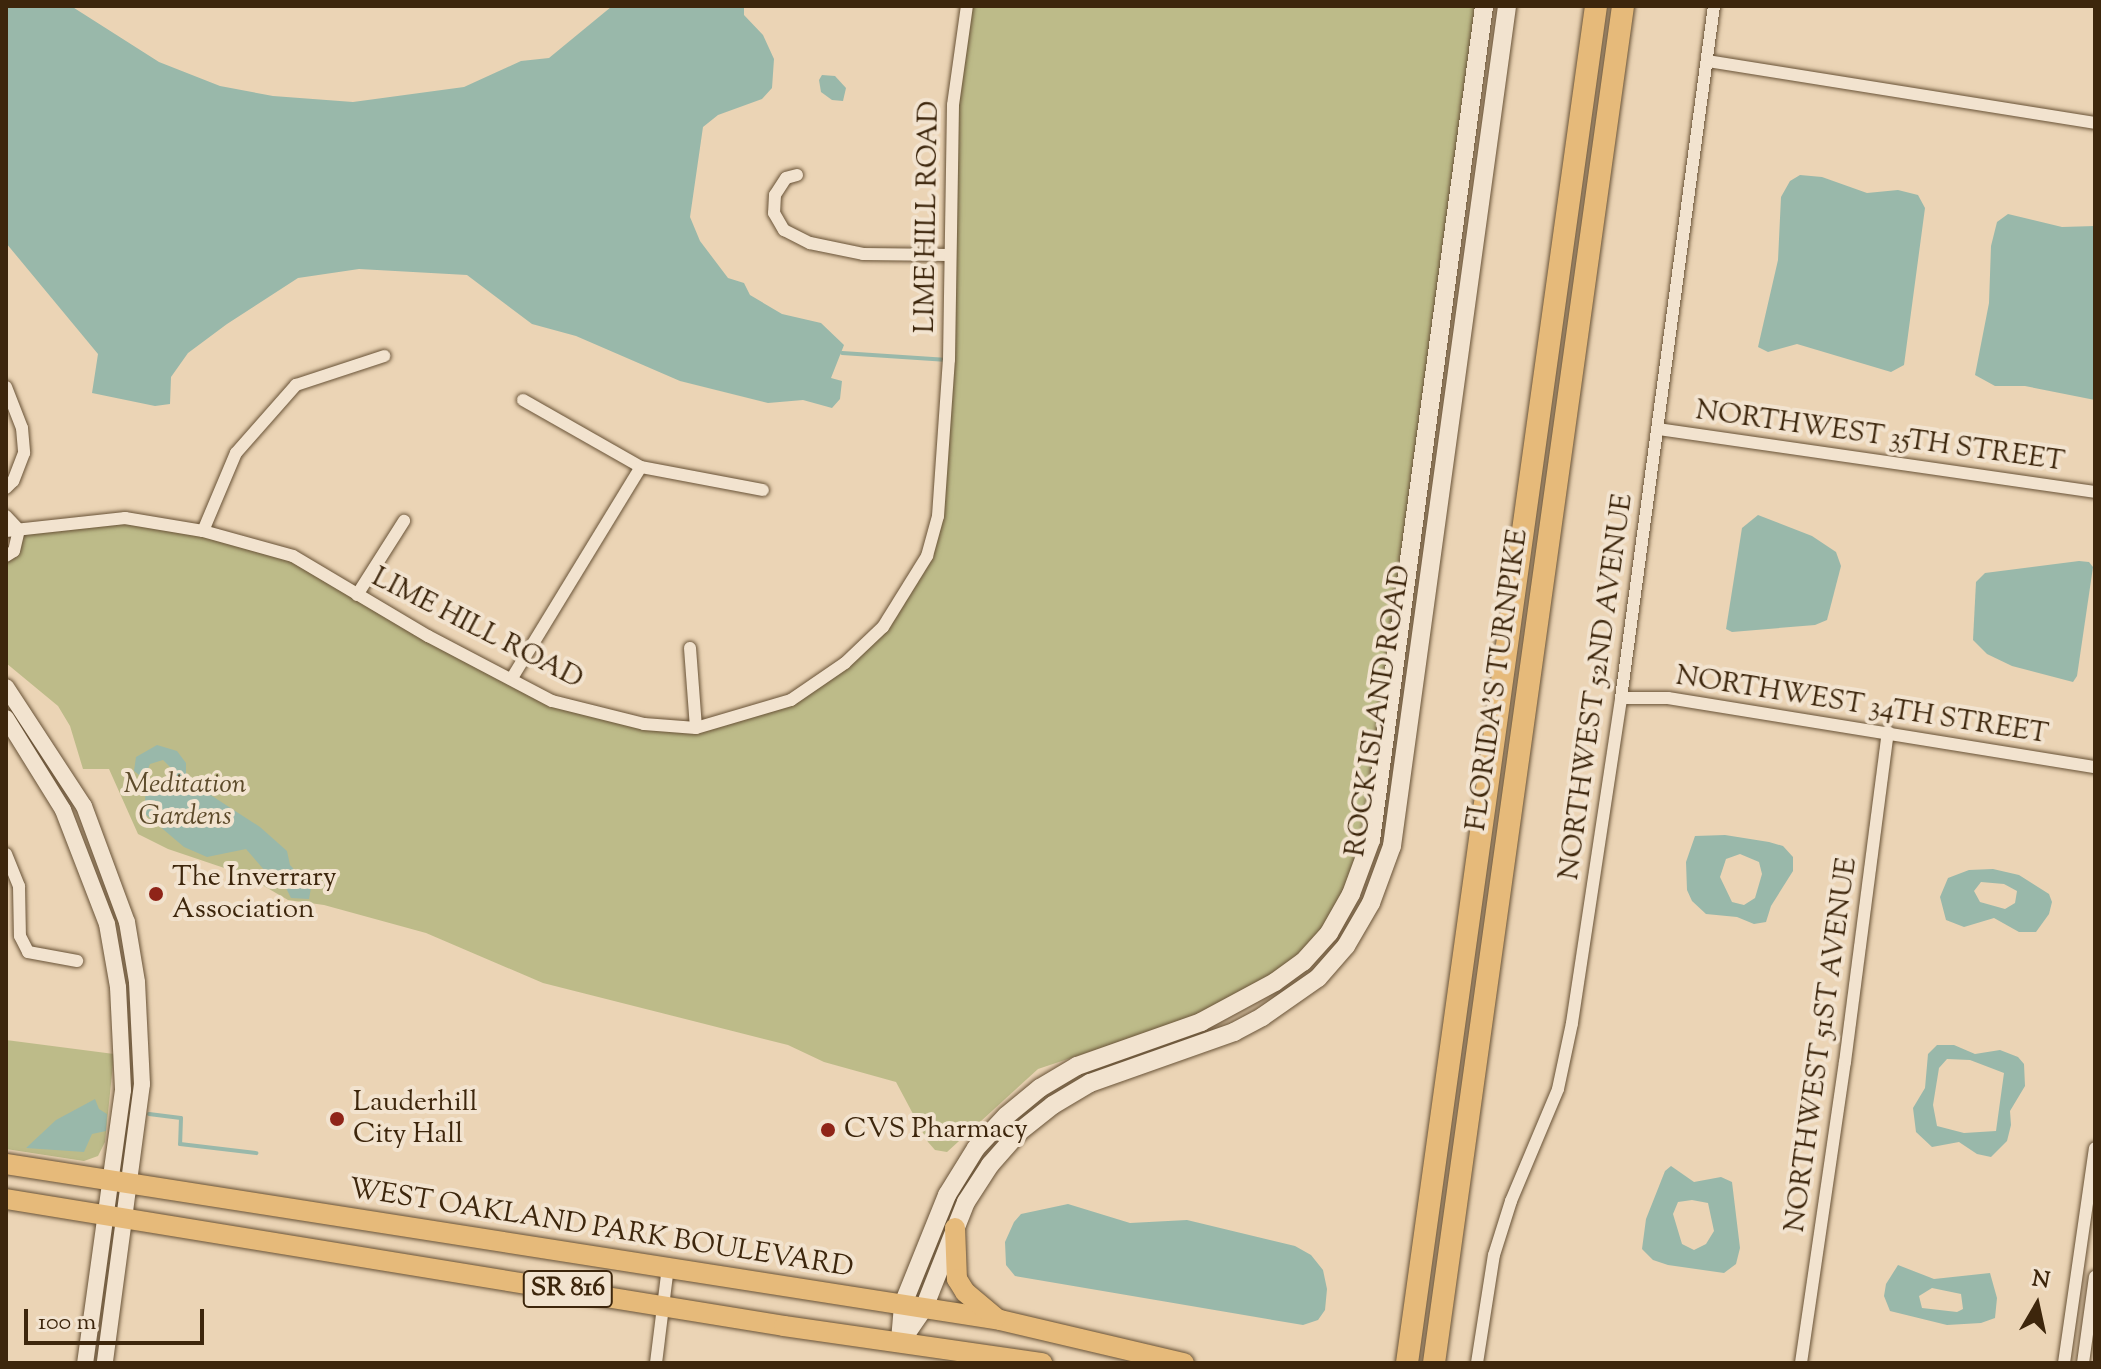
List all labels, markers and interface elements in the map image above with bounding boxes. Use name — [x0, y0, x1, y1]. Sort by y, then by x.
street label: LIME HILL ROAD — [909, 100, 947, 334]
street label: NORTHWEST 35TH STREET — [1693, 394, 2067, 480]
street label: NORTHWEST 52ND AVENUE — [1553, 492, 1641, 882]
street label: FLORIDA'S TURNPIKE — [1460, 527, 1536, 833]
street label: LIME HILL ROAD — [366, 561, 588, 697]
street label: ROCK ISLAND ROAD — [1339, 563, 1419, 859]
street label: NORTHWEST 34TH STREET — [1673, 660, 2051, 752]
park label: Meditation Gardens — [124, 768, 246, 834]
street label: NORTHWEST 51ST AVENUE — [1779, 856, 1865, 1234]
place label: The Inverrary Association — [172, 861, 337, 927]
marker: The Inverrary Association — [147, 885, 165, 903]
place label: Lauderhill City Hall — [353, 1086, 477, 1152]
marker: Lauderhill City Hall — [328, 1110, 346, 1128]
place label: CVS Pharmacy — [844, 1113, 1028, 1147]
marker: CVS Pharmacy — [819, 1121, 837, 1139]
street label: WEST OAKLAND PARK BOULEVARD — [347, 1173, 855, 1285]
text: N — [2030, 1264, 2052, 1298]
north arrow — [1997, 1265, 2077, 1345]
road number: SR 816 — [522, 1267, 614, 1311]
scale bar — [28, 1293, 208, 1343]
text: 100 m — [38, 1306, 96, 1340]

